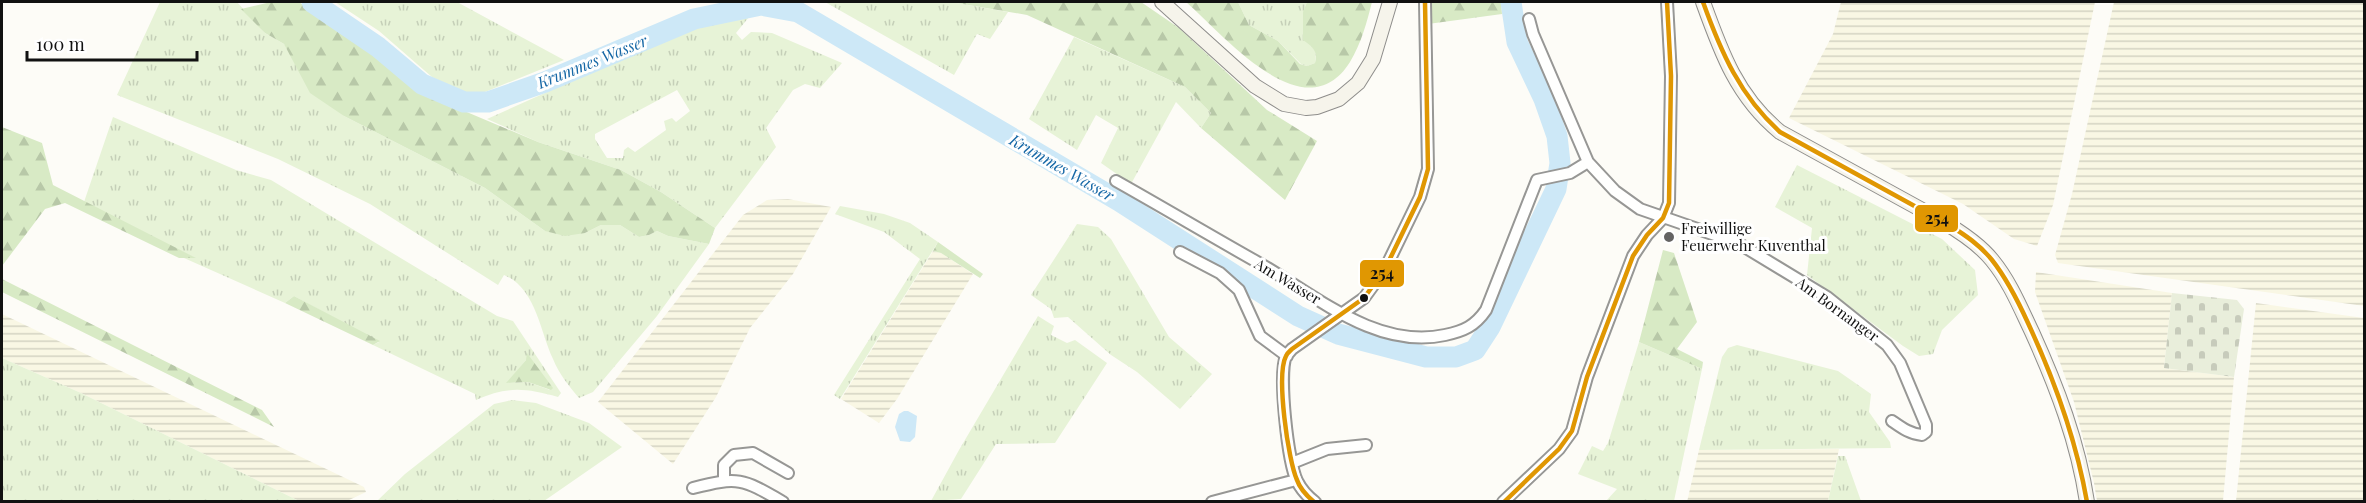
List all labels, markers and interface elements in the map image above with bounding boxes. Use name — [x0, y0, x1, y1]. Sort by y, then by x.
scale bar — [27, 24, 196, 62]
water label: Krummes Wasser — [533, 29, 651, 93]
text: 100 m — [36, 32, 85, 56]
water label: Krummes Wasser — [1005, 128, 1119, 206]
line badge: 254 — [1914, 204, 1959, 233]
text: 254 — [1925, 207, 1949, 228]
place label: Freiwillige Feuerwehr Kuventhal — [1681, 218, 1826, 255]
marker: Freiwillige Feuerwehr Kuventhal — [1662, 230, 1676, 244]
street label: Am Wasser — [1250, 253, 1325, 309]
line badge: 254 — [1359, 259, 1405, 288]
text: 254 — [1370, 262, 1394, 283]
street label: Am Bornanger — [1792, 272, 1884, 346]
unlabelled marker — [1358, 292, 1370, 304]

